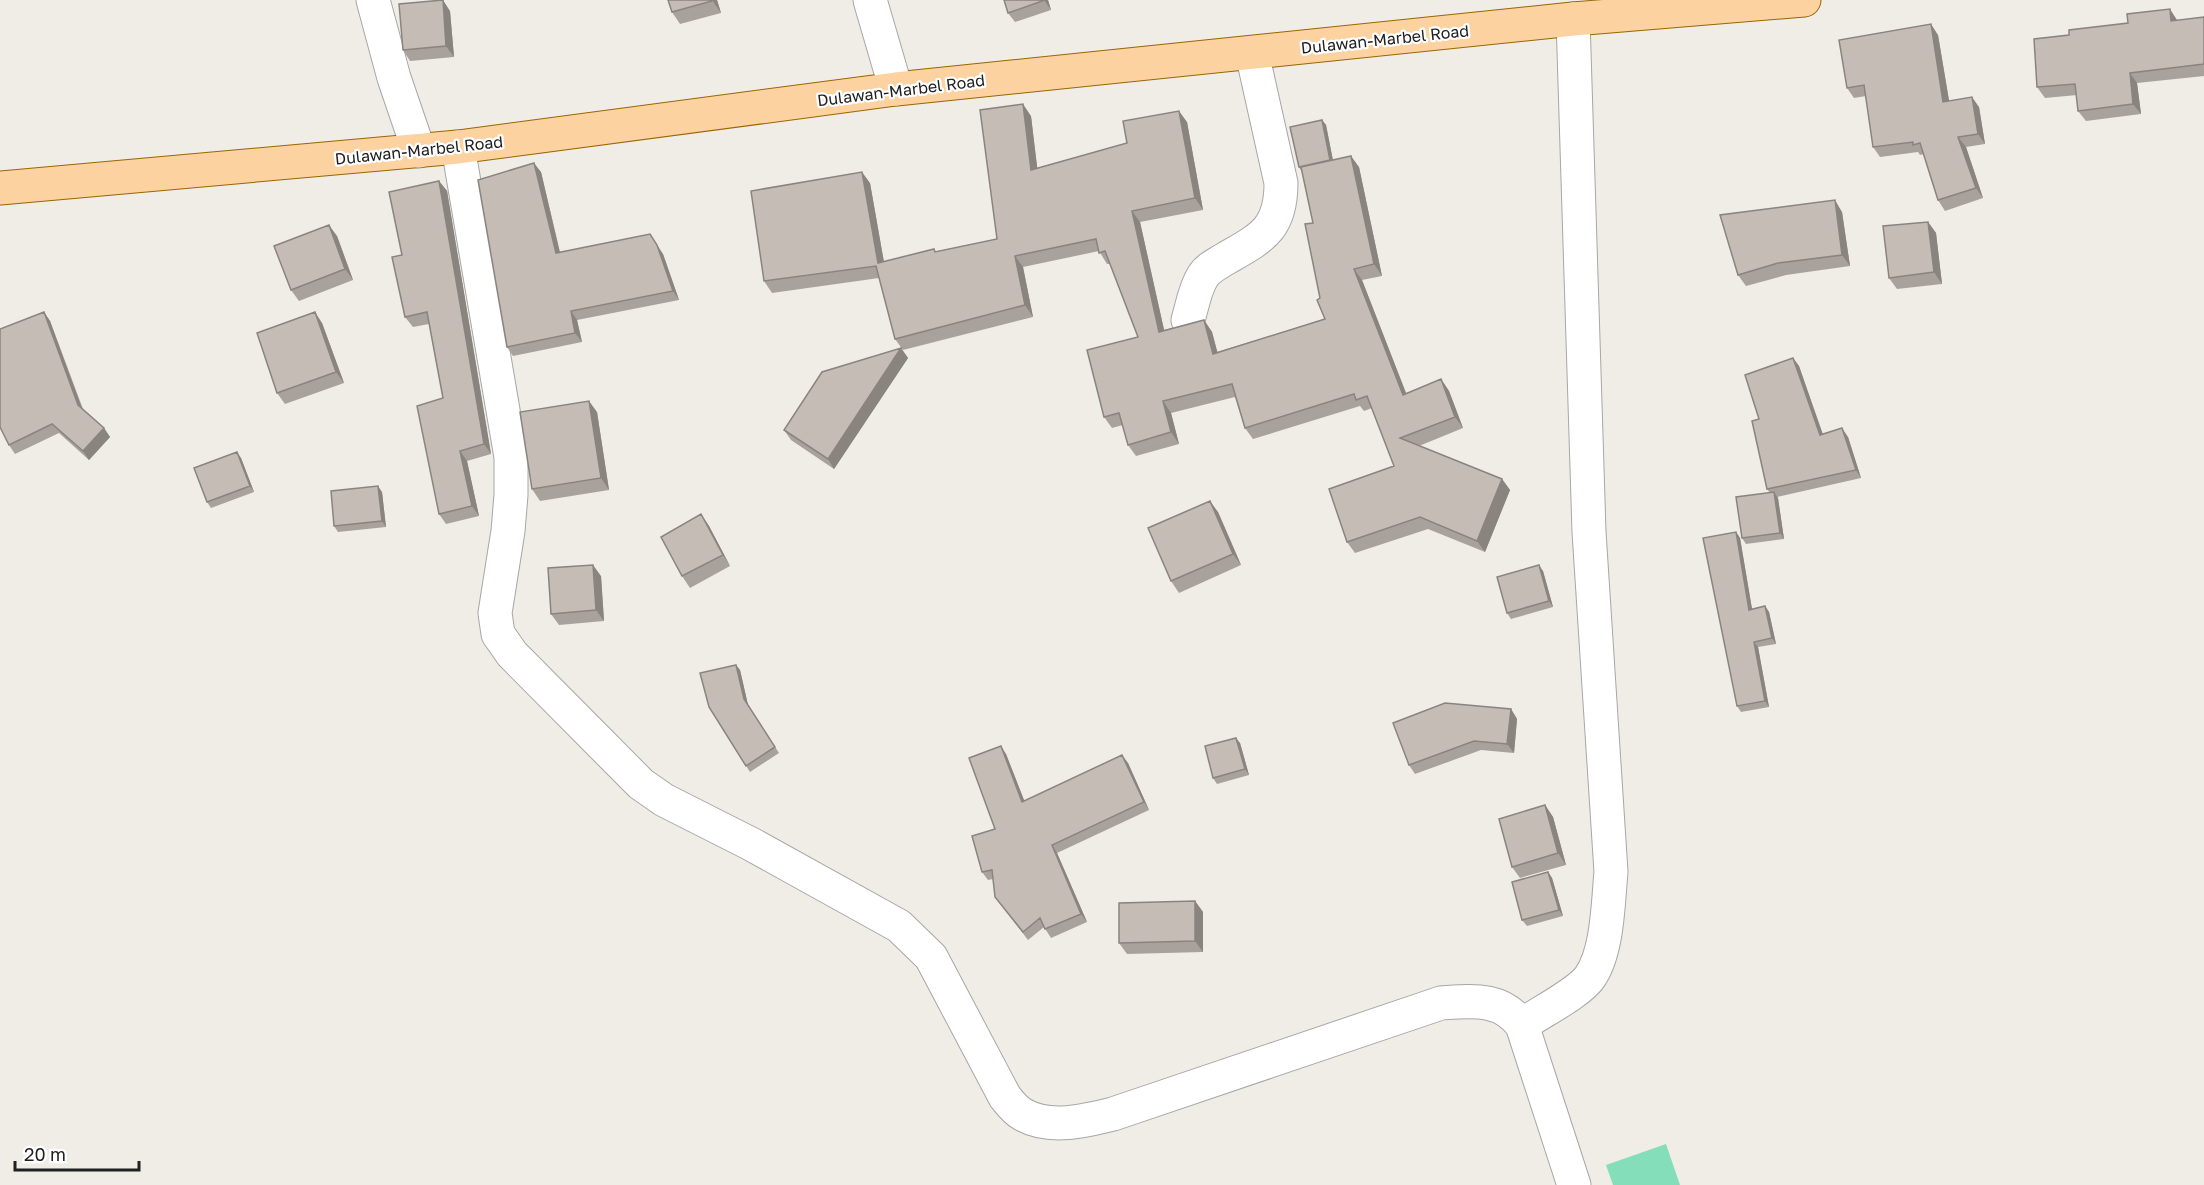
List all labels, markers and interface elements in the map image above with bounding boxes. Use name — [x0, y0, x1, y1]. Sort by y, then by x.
street label: Dulawan-Marbel Road — [1300, 20, 1470, 58]
street label: Dulawan-Marbel Road — [816, 70, 986, 110]
street label: Dulawan-Marbel Road — [334, 131, 504, 169]
scale bar — [15, 1134, 140, 1172]
text: 20 m — [24, 1143, 66, 1165]

